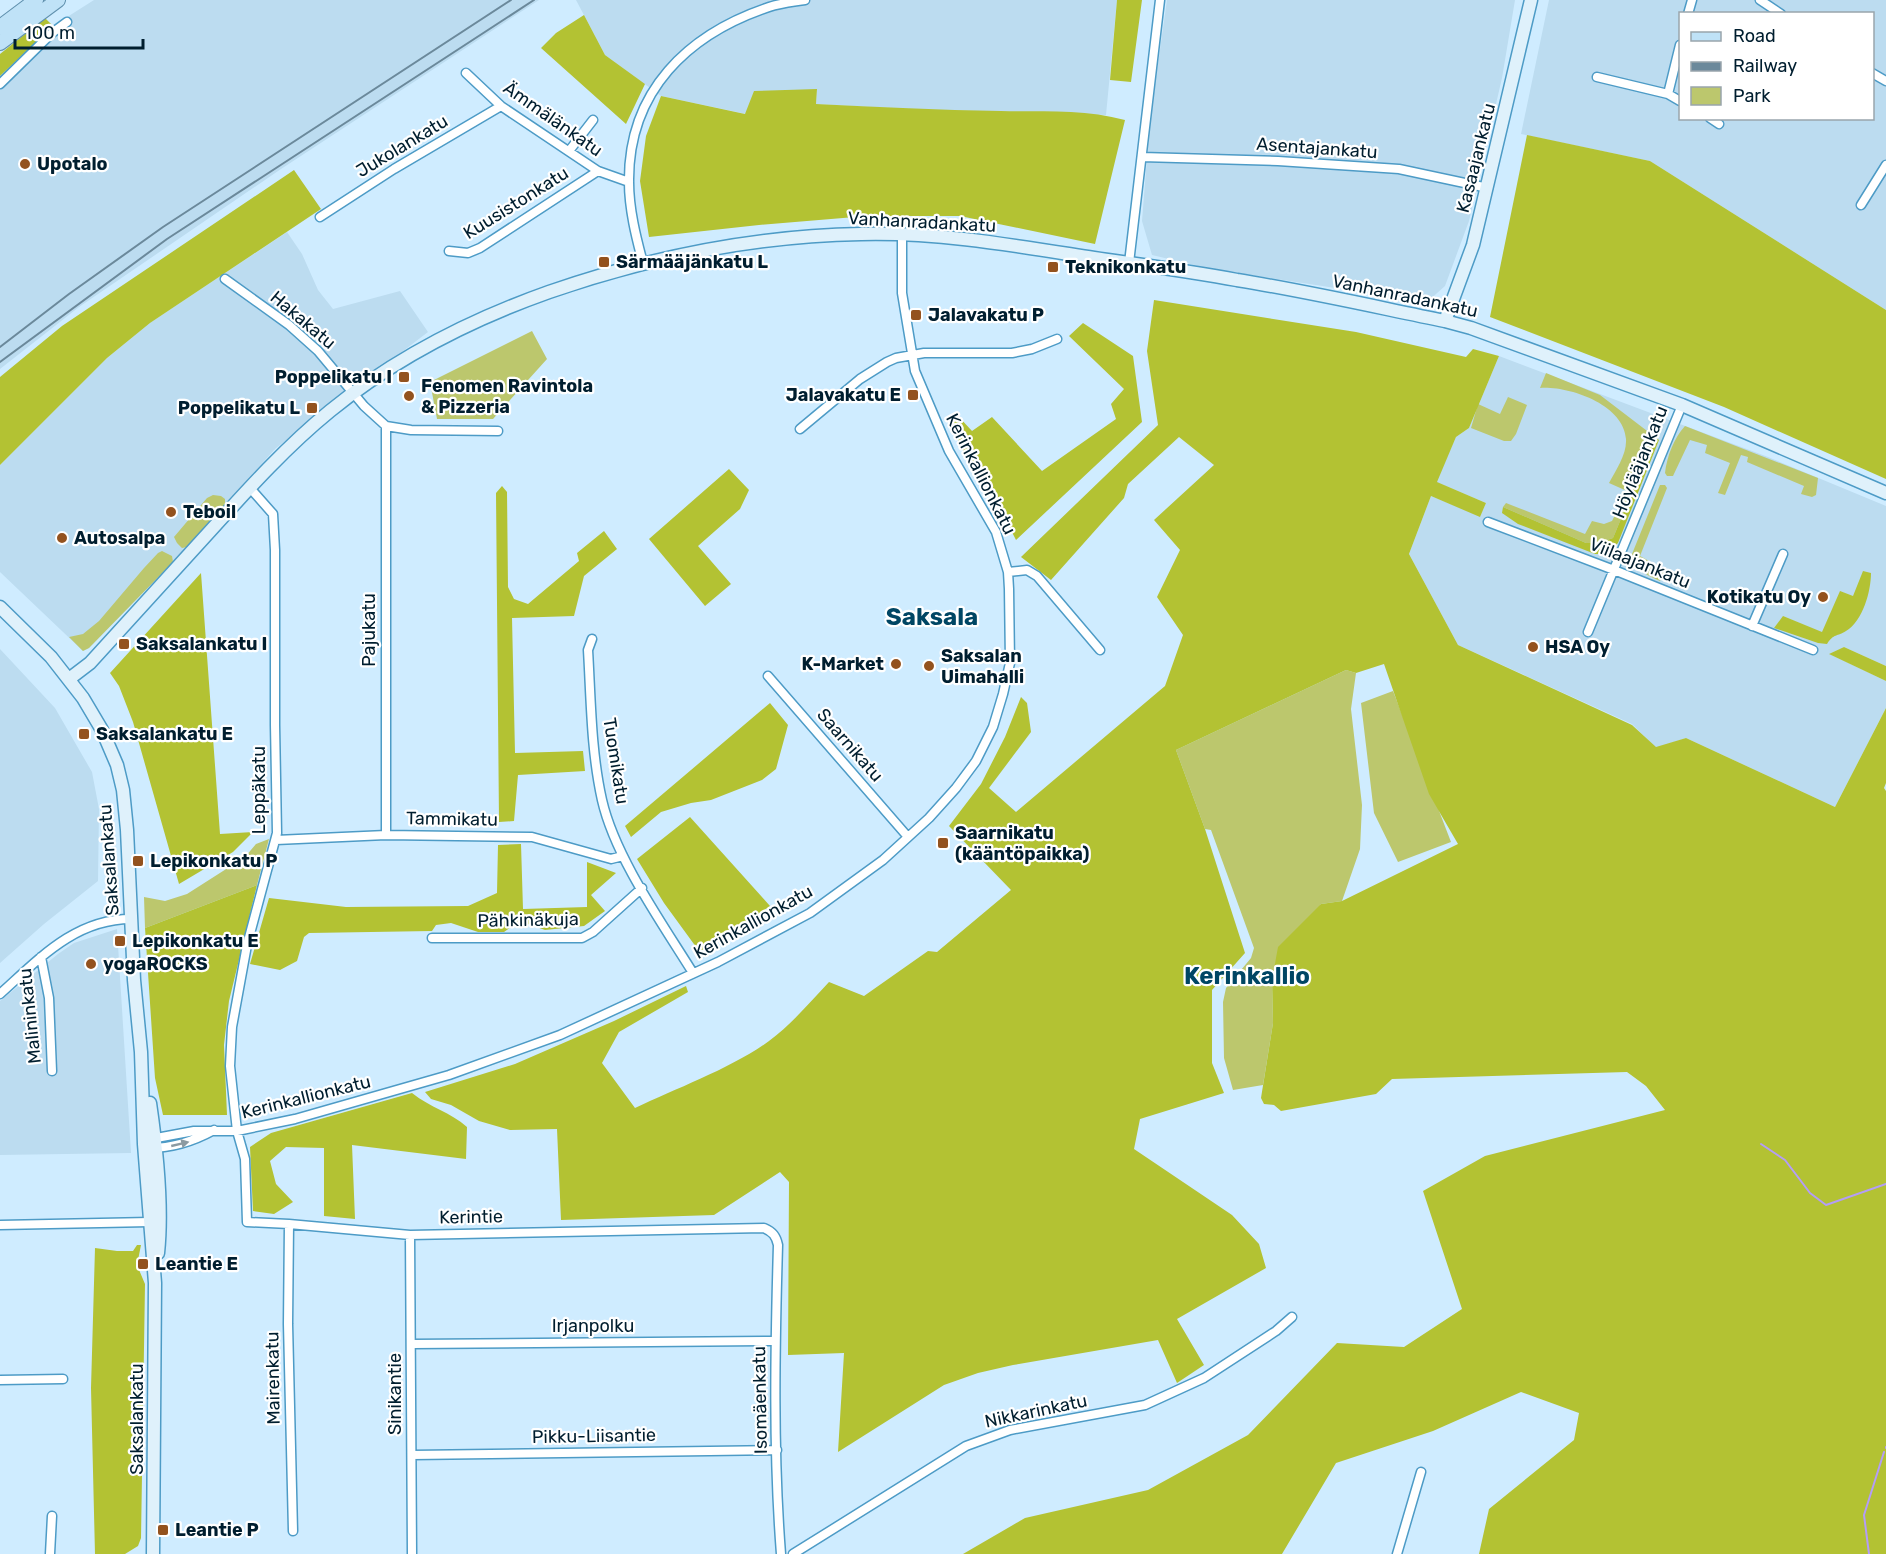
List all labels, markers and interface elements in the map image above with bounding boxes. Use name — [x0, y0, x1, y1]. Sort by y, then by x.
scale bar — [15, 12, 142, 50]
legend — [1679, 12, 1874, 120]
text: 100 m — [24, 22, 75, 44]
text: Road — [1733, 25, 1776, 47]
text: Railway — [1733, 55, 1797, 77]
street label: Ämmälänkatu — [499, 77, 607, 161]
text: Park — [1733, 85, 1771, 107]
street label: Kasaajankatu — [1452, 101, 1500, 215]
street label: Jukolankatu — [352, 110, 452, 182]
street label: Asentajankatu — [1256, 133, 1378, 163]
place label: Upotalo — [37, 153, 108, 175]
marker: Upotalo — [18, 157, 32, 171]
street label: Kuusistonkatu — [459, 162, 573, 244]
street label: Vanhanradankatu — [847, 207, 997, 237]
place label: Särmääjänkatu L — [616, 251, 768, 273]
marker: Särmääjänkatu L — [597, 255, 611, 269]
place label: Teknikonkatu — [1065, 256, 1186, 278]
marker: Teknikonkatu — [1046, 260, 1060, 274]
street label: Vanhanradankatu — [1330, 270, 1480, 322]
street label: Hakakatu — [266, 286, 340, 354]
place label: Jalavakatu P — [928, 304, 1044, 326]
marker: Jalavakatu P — [909, 308, 923, 322]
place label: Poppelikatu I — [275, 366, 392, 388]
marker: Poppelikatu I — [397, 370, 411, 384]
place label: Fenomen Ravintola & Pizzeria — [421, 375, 593, 418]
place label: Jalavakatu E — [786, 384, 901, 406]
marker: Jalavakatu E — [906, 388, 920, 402]
marker: Fenomen Ravintola & Pizzeria — [402, 389, 416, 403]
place label: Poppelikatu L — [178, 397, 300, 419]
marker: Poppelikatu L — [305, 401, 319, 415]
street label: Höylääjankatu — [1607, 403, 1673, 521]
street label: Kerinkallionkatu — [941, 410, 1021, 538]
place label: Teboil — [183, 501, 236, 523]
marker: Teboil — [164, 505, 178, 519]
place label: Autosalpa — [74, 527, 165, 549]
marker: Autosalpa — [55, 531, 69, 545]
street label: Viilaajankatu — [1586, 533, 1694, 593]
place label: Kotikatu Oy — [1707, 586, 1811, 608]
marker: Kotikatu Oy — [1816, 590, 1830, 604]
street label: Pajukatu — [358, 593, 380, 667]
district label: Saksala — [886, 603, 978, 631]
place label: Saksalankatu I — [136, 633, 267, 655]
place label: HSA Oy — [1545, 636, 1610, 658]
marker: Saksalankatu I — [117, 637, 131, 651]
marker: HSA Oy — [1526, 640, 1540, 654]
place label: Saksalan Uimahalli — [941, 645, 1024, 688]
place label: K-Market — [801, 653, 884, 675]
marker: K-Market — [889, 657, 903, 671]
marker: Saksalan Uimahalli — [922, 659, 936, 673]
street label: Saarnikatu — [812, 704, 888, 786]
street label: Tuomikatu — [598, 716, 634, 806]
place label: Saksalankatu E — [96, 723, 233, 745]
marker: Saksalankatu E — [77, 727, 91, 741]
street label: Leppäkatu — [248, 746, 270, 834]
street label: Saksalankatu — [94, 804, 124, 916]
street label: Tammikatu — [406, 807, 498, 831]
place label: Saarnikatu (kääntöpaikka) — [955, 822, 1090, 865]
marker: Saarnikatu (kääntöpaikka) — [936, 836, 950, 850]
place label: Lepikonkatu P — [150, 850, 277, 872]
marker: Lepikonkatu P — [131, 854, 145, 868]
street label: Kerinkallionkatu — [690, 880, 816, 964]
street label: Pähkinäkuja — [477, 908, 579, 932]
place label: Lepikonkatu E — [132, 930, 259, 952]
marker: Lepikonkatu E — [113, 934, 127, 948]
place label: yogaROCKS — [103, 953, 208, 975]
marker: yogaROCKS — [84, 957, 98, 971]
district label: Kerinkallio — [1184, 962, 1310, 990]
street label: Malininkatu — [14, 967, 46, 1065]
street label: Kerinkallionkatu — [239, 1070, 373, 1124]
one-way arrow — [171, 1138, 189, 1148]
street label: Kerintie — [439, 1205, 503, 1229]
place label: Leantie E — [155, 1253, 238, 1275]
marker: Leantie E — [136, 1257, 150, 1271]
street label: Irjanpolku — [552, 1315, 634, 1337]
street label: Mairenkatu — [261, 1331, 285, 1425]
street label: Isomäenkatu — [748, 1346, 772, 1454]
street label: Sinikantie — [384, 1353, 406, 1435]
street label: Saksalankatu — [126, 1363, 148, 1475]
street label: Nikkarinkatu — [983, 1389, 1089, 1433]
street label: Pikku-Liisantie — [532, 1424, 656, 1448]
place label: Leantie P — [175, 1519, 259, 1541]
marker: Leantie P — [156, 1523, 170, 1537]

